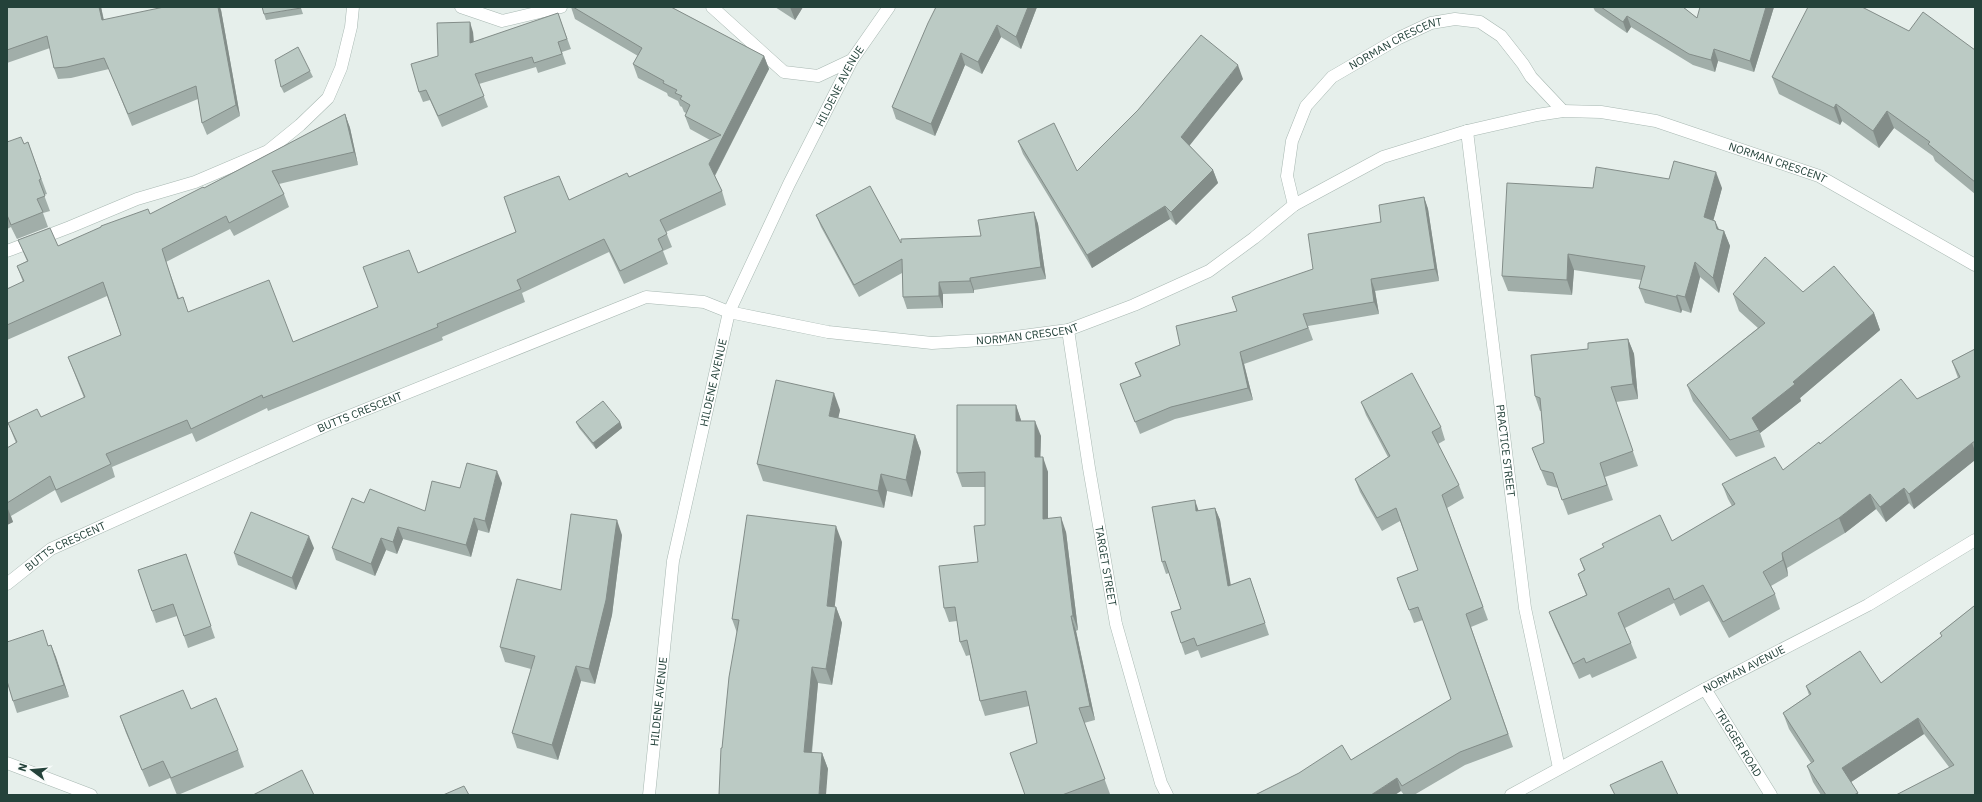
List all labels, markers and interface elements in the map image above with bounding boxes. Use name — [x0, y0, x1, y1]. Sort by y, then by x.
street label: NORMAN CRESCENT — [1346, 14, 1444, 73]
street label: HILDENE AVENUE — [812, 43, 867, 129]
street label: NORMAN CRESCENT — [1727, 139, 1830, 186]
street label: NORMAN CRESCENT — [976, 319, 1081, 347]
street label: HILDENE AVENUE — [696, 337, 730, 428]
street label: BUTTS CRESCENT — [315, 388, 405, 435]
street label: PRACTICE STREET — [1493, 404, 1518, 498]
street label: BUTTS CRESCENT — [22, 518, 108, 574]
street label: TARGET STREET — [1092, 525, 1120, 608]
street label: NORMAN AVENUE — [1701, 642, 1787, 696]
street label: HILDENE AVENUE — [647, 656, 670, 747]
street label: TRIGGER ROAD — [1712, 706, 1765, 779]
north arrow — [12, 750, 52, 790]
text: N — [15, 761, 30, 773]

